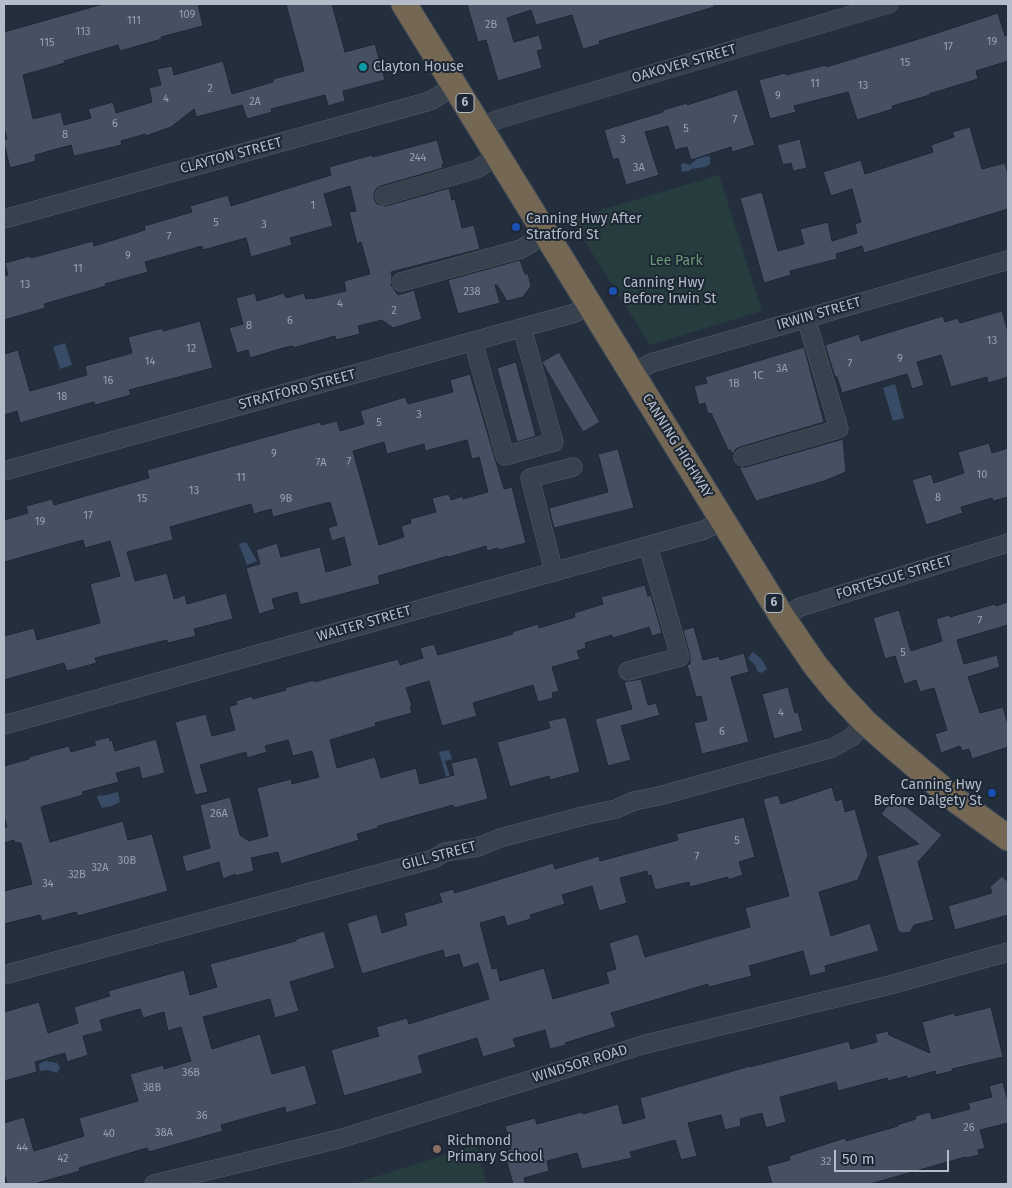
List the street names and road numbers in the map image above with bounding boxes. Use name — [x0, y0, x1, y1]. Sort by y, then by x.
street label: OAKOVER STREET — [630, 41, 738, 87]
road number: 6 — [456, 94, 474, 112]
street label: CLAYTON STREET — [178, 134, 284, 178]
street label: IRWIN STREET — [775, 294, 863, 334]
street label: STRATFORD STREET — [237, 366, 357, 414]
street label: CANNING HIGHWAY — [638, 391, 716, 501]
street label: FORTESCUE STREET — [834, 552, 954, 604]
road number: 6 — [765, 594, 783, 612]
street label: WALTER STREET — [315, 602, 413, 646]
street label: GILL STREET — [400, 838, 478, 874]
street label: WINDSOR ROAD — [530, 1042, 630, 1086]

